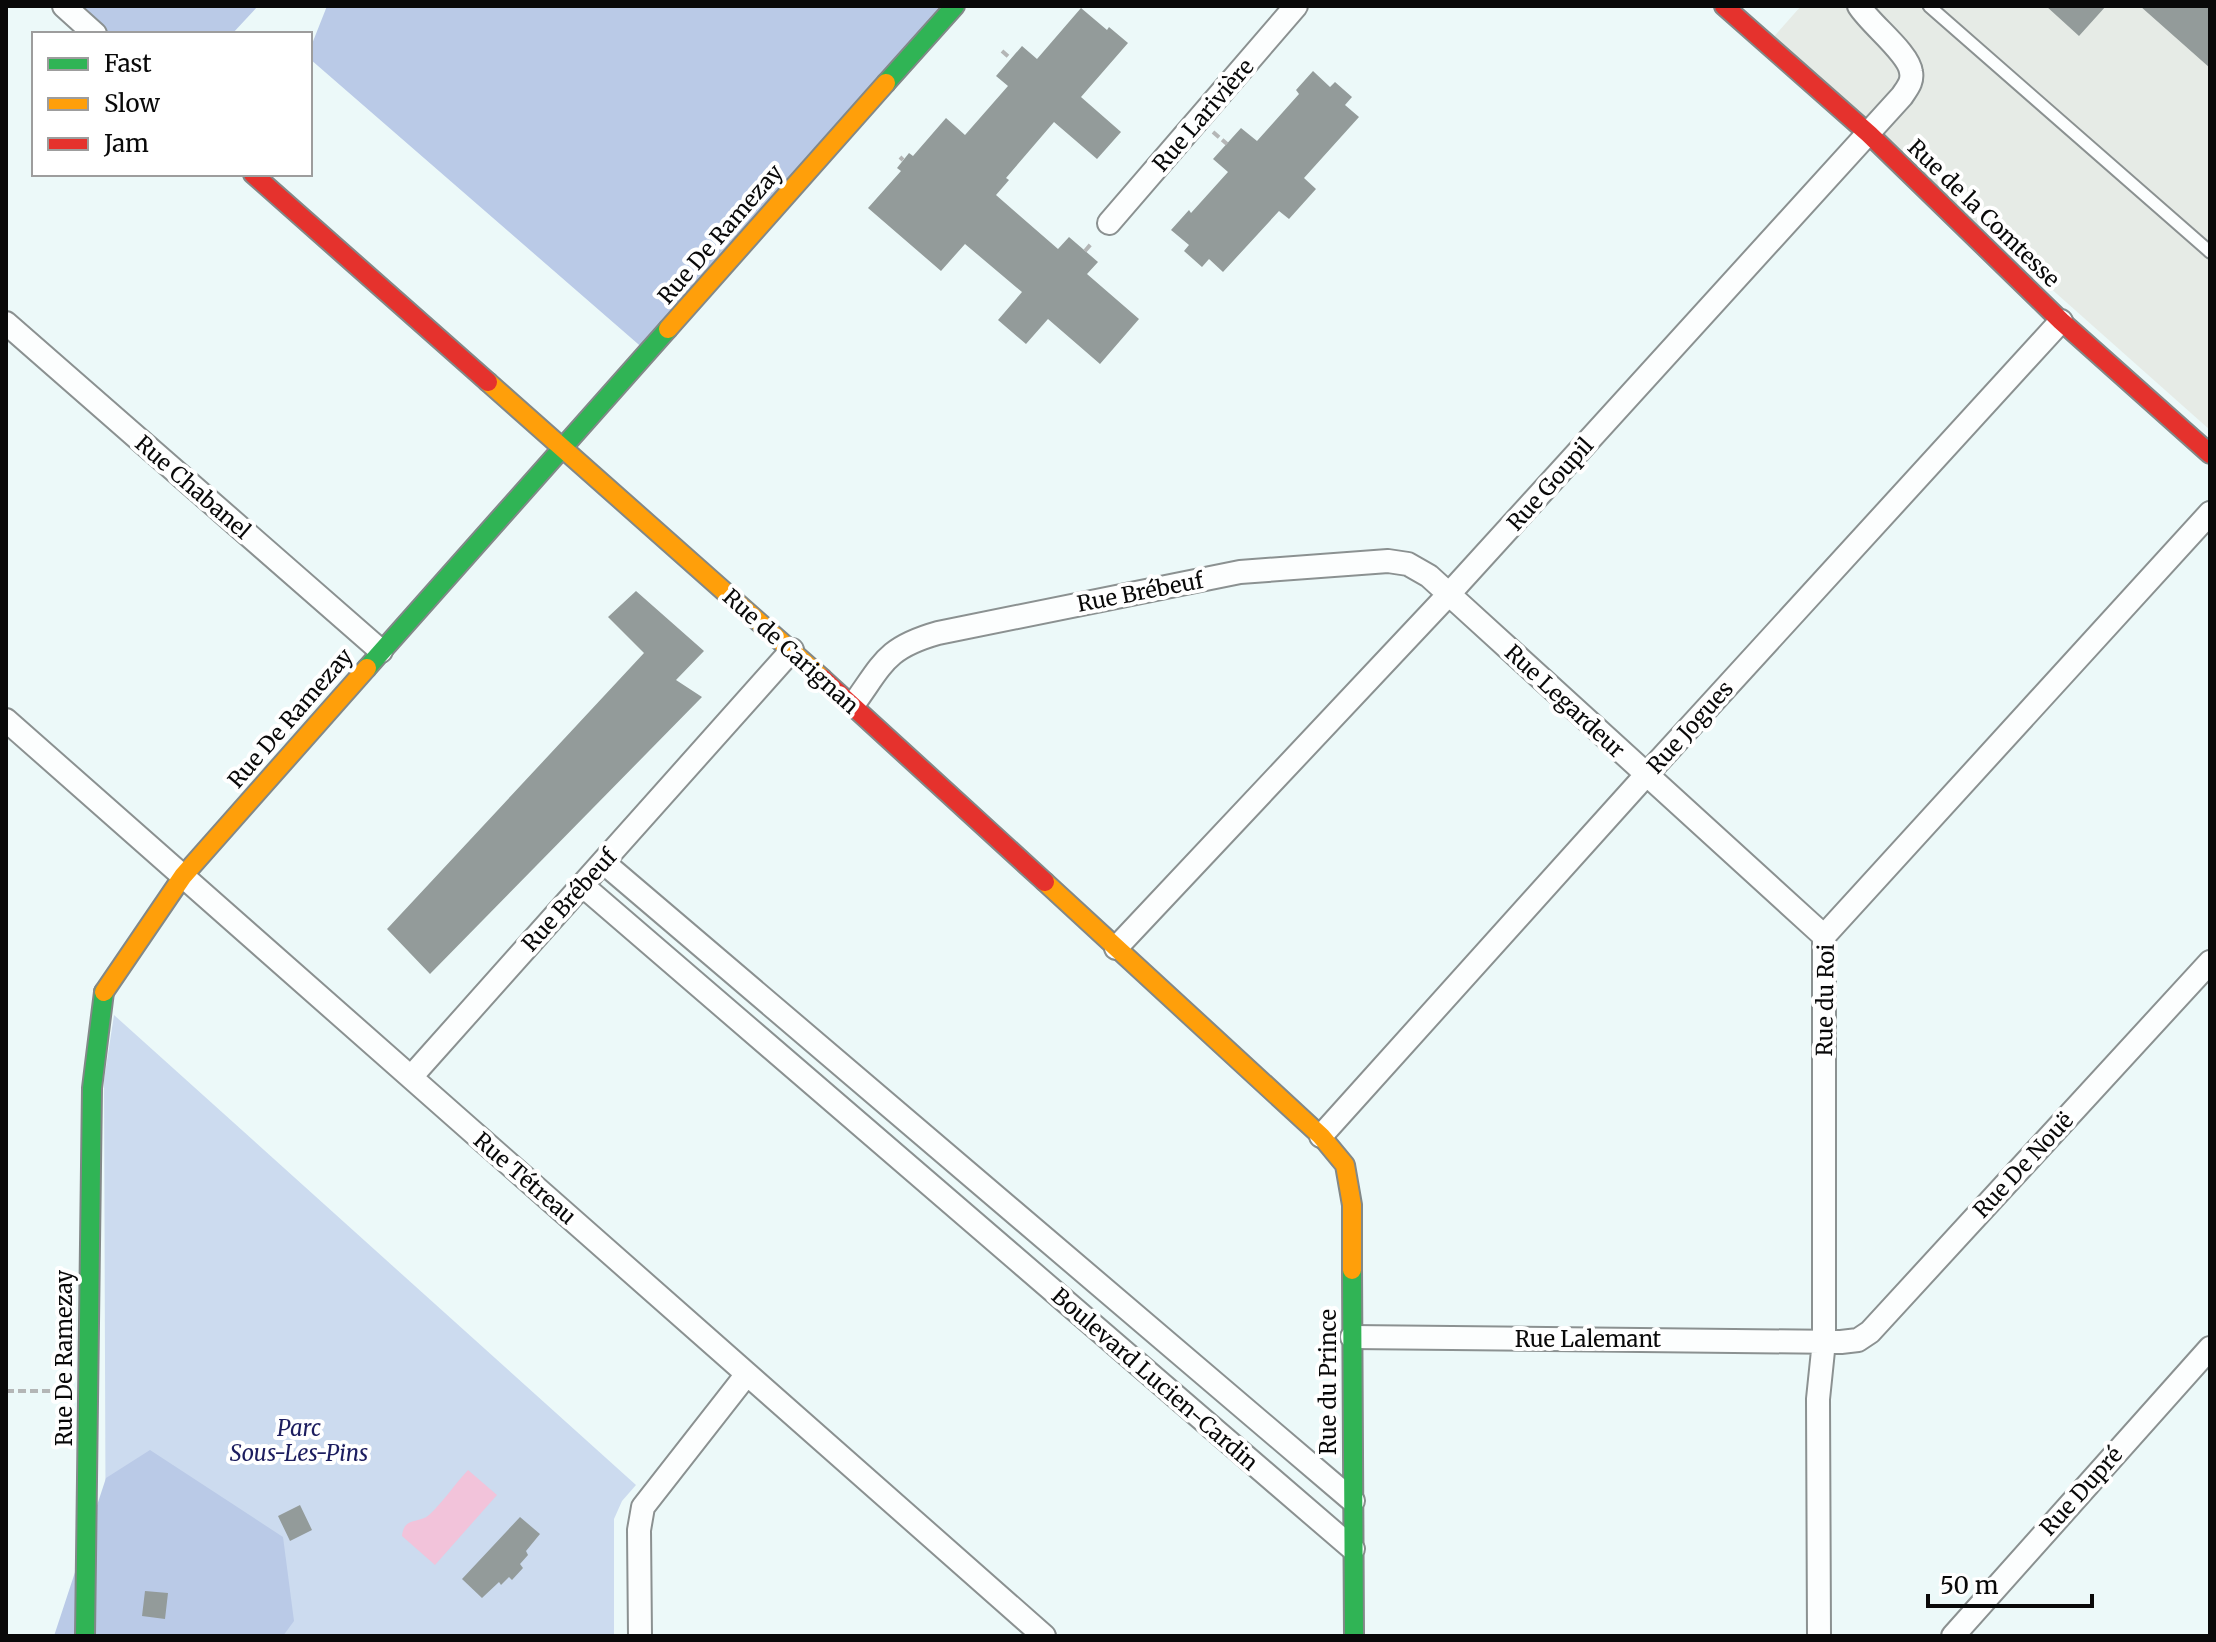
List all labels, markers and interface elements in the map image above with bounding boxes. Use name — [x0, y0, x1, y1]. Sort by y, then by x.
legend — [32, 32, 312, 176]
text: Fast — [104, 48, 152, 79]
street label: Rue Larivière — [1146, 53, 1260, 177]
text: Slow — [104, 88, 160, 119]
text: Jam — [103, 128, 149, 159]
street label: Rue de la Comtesse — [1902, 133, 2066, 293]
street label: Rue De Ramezay — [652, 158, 789, 310]
street label: Rue Chabanel — [129, 429, 257, 545]
street label: Rue Goupil — [1501, 432, 1599, 536]
street label: Rue Brébeuf — [1074, 566, 1207, 618]
street label: Rue de Carignan — [717, 583, 865, 720]
street label: Rue Legardeur — [1499, 638, 1631, 764]
street label: Rue De Ramezay — [222, 642, 359, 794]
street label: Rue Jogues — [1641, 675, 1739, 779]
street label: Rue Brébeuf — [516, 842, 623, 957]
street label: Rue du Roi — [1810, 943, 1840, 1057]
street label: Rue De Nouë — [1967, 1106, 2079, 1224]
street label: Rue Tétreau — [468, 1126, 582, 1230]
street label: Rue De Ramezay — [50, 1270, 78, 1446]
street label: Boulevard Lucien-Cardin — [1046, 1282, 1264, 1477]
street label: Rue du Prince — [1314, 1309, 1342, 1455]
street label: Rue Lalemant — [1515, 1325, 1662, 1353]
park label: Parc Sous-Les-Pins — [230, 1414, 368, 1467]
street label: Rue Dupré — [2034, 1441, 2128, 1541]
scale bar — [1928, 1558, 2092, 1608]
text: 50 m — [1940, 1570, 1999, 1601]

